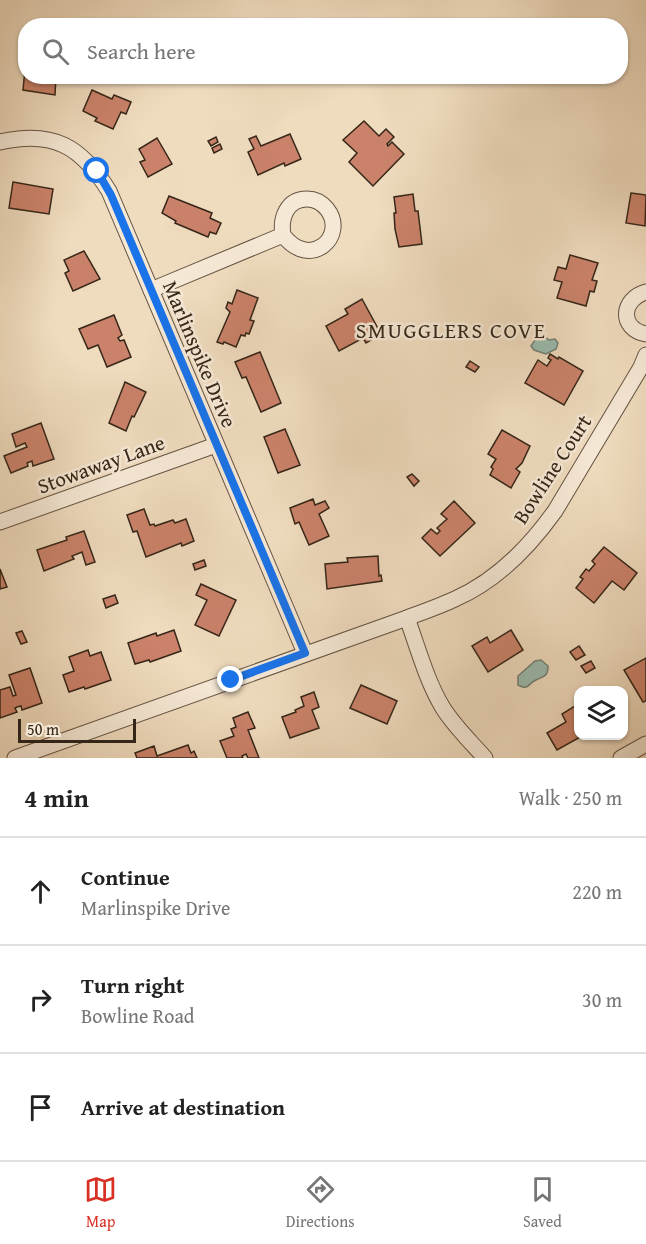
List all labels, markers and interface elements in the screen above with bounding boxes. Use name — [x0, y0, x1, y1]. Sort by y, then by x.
search box — [18, 18, 628, 84]
icon: search — [39, 35, 72, 68]
text: Search here — [87, 35, 196, 67]
route start — [83, 157, 109, 183]
street label: Marlinspike Drive — [155, 276, 245, 432]
district label: SMUGGLERS COVE — [356, 314, 546, 346]
street label: Bowline Court — [505, 408, 599, 530]
street label: Stowaway Lane — [33, 427, 169, 501]
route end — [217, 666, 243, 692]
map controls — [574, 686, 628, 740]
button: layers — [574, 686, 628, 740]
scale bar — [18, 716, 136, 744]
text: 50 m — [27, 717, 59, 741]
text: 4 min — [24, 778, 89, 817]
text: Walk · 250 m — [519, 783, 622, 812]
text: Continue — [81, 861, 170, 893]
icon: ahead — [24, 875, 57, 908]
text: 220 m — [572, 877, 622, 906]
text: Marlinspike Drive — [81, 893, 230, 922]
text: Turn right — [81, 969, 184, 1001]
icon: right — [24, 983, 57, 1016]
text: 30 m — [582, 985, 622, 1014]
text: Bowline Road — [81, 1001, 195, 1030]
icon: arrive — [24, 1091, 57, 1124]
text: Arrive at destination — [81, 1091, 285, 1123]
tab: Map — [84, 1173, 117, 1233]
tab: Directions — [286, 1173, 355, 1233]
tab: Saved — [523, 1173, 562, 1233]

